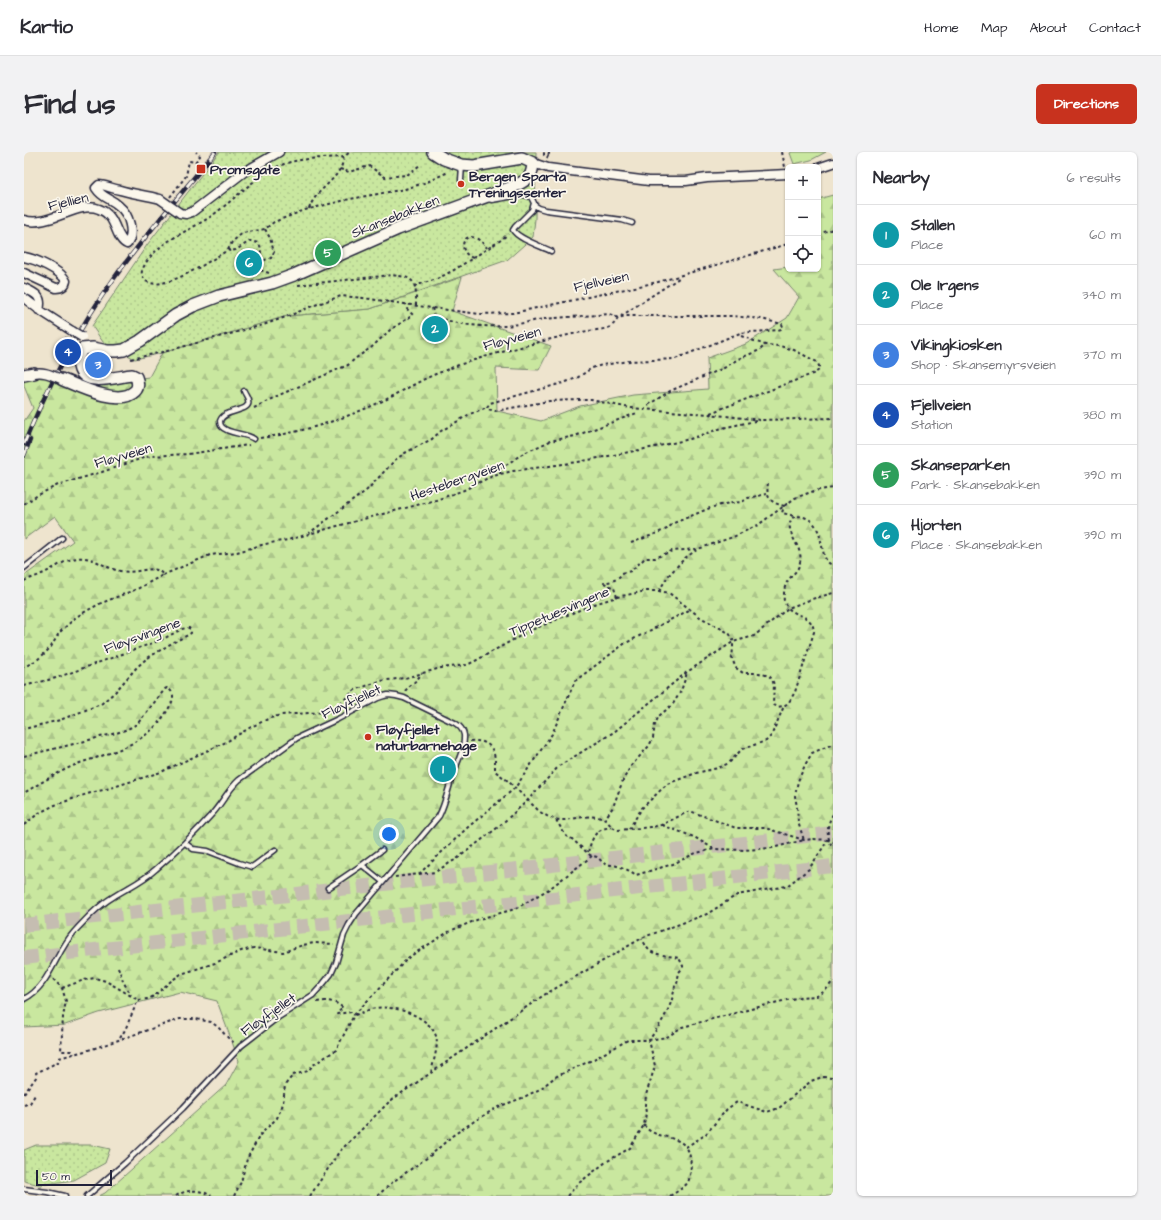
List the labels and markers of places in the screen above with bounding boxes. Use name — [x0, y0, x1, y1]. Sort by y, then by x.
place label: Promsgate — [210, 160, 280, 181]
marker: Promsgate — [195, 163, 207, 175]
place label: Bergen Sparta Treningssenter — [468, 167, 567, 204]
marker: Bergen Sparta Treningssenter — [456, 179, 466, 189]
pin: 5 — [315, 238, 341, 268]
pin: 6 — [236, 248, 262, 278]
pin: 2 — [422, 314, 448, 344]
pin: 4 — [55, 337, 81, 367]
pin: 3 — [85, 350, 111, 380]
place label: Fløyfjellet naturbarnehage — [376, 720, 477, 757]
marker: Fløyfjellet naturbarnehage — [363, 732, 373, 742]
pin: 1 — [430, 754, 456, 784]

